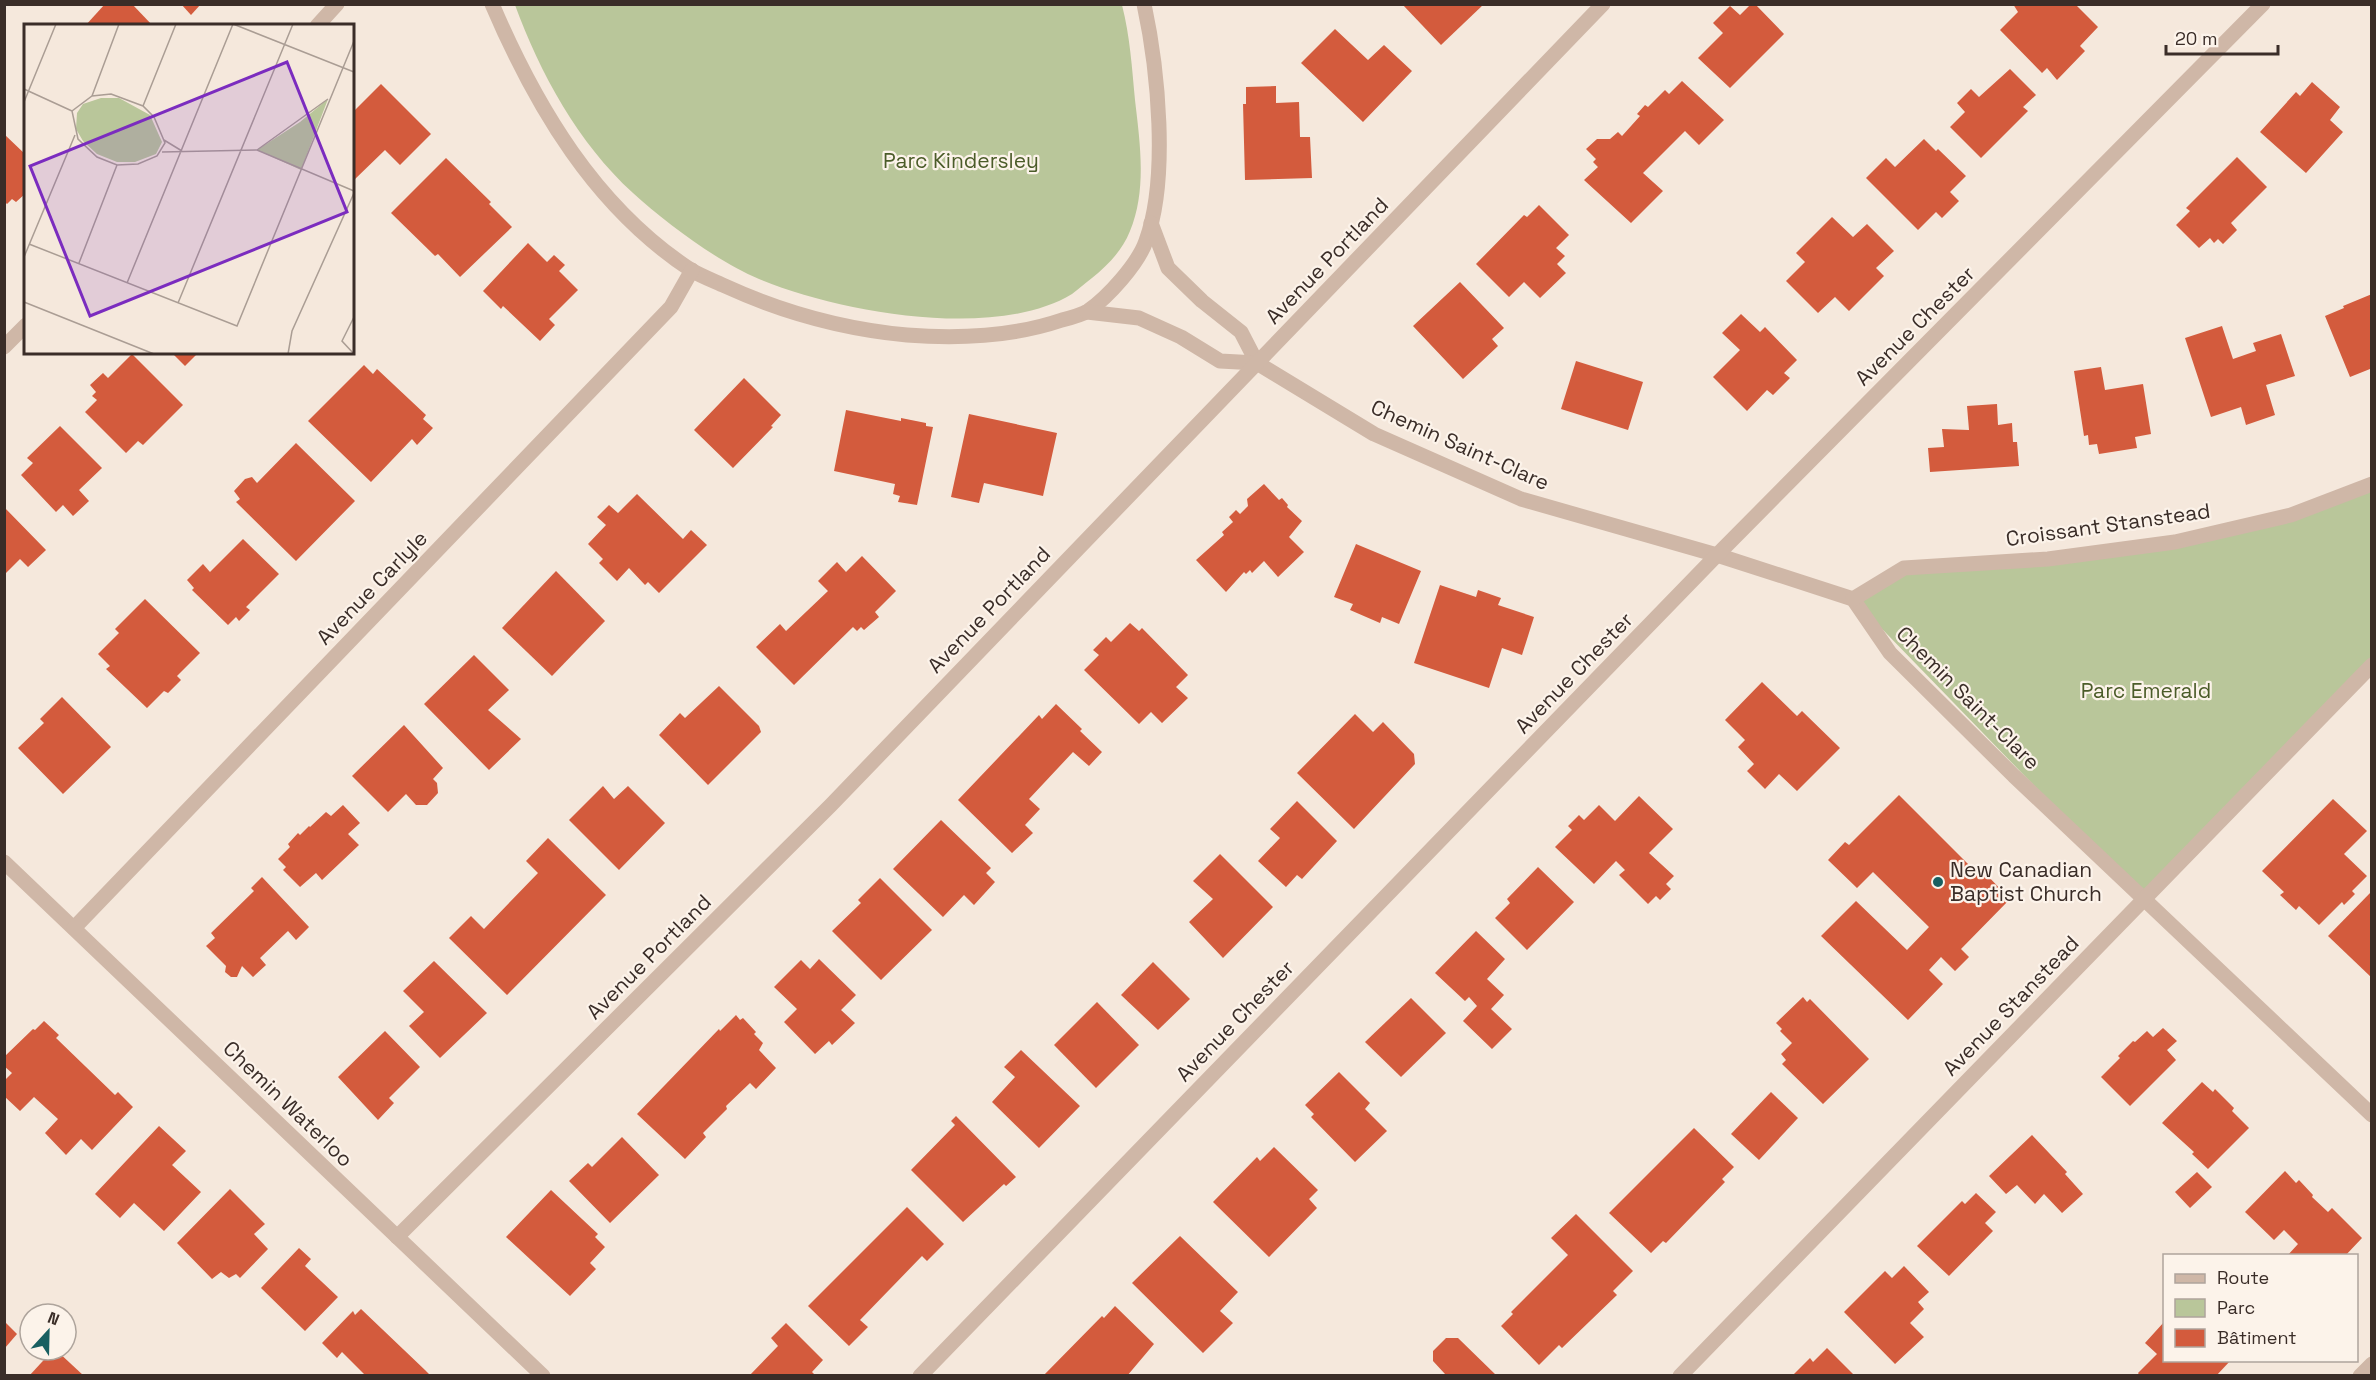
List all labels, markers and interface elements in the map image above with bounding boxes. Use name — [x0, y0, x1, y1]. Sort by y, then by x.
scale bar — [2166, 18, 2278, 56]
inset map — [24, 24, 354, 354]
text: 20 m — [2175, 27, 2218, 50]
park label: Parc Kindersley — [883, 147, 1039, 174]
street label: Avenue Portland — [1259, 192, 1394, 330]
street label: Avenue Chester — [1849, 260, 1980, 391]
street label: Chemin Saint-Clare — [1367, 393, 1554, 496]
street label: Croissant Stanstead — [2004, 497, 2212, 552]
street label: Avenue Carlyle — [310, 525, 433, 650]
street label: Avenue Portland — [921, 541, 1056, 679]
street label: Avenue Chester — [1509, 606, 1639, 739]
street label: Chemin Saint-Clare — [1891, 620, 2046, 775]
park label: Parc Emerald — [2081, 677, 2211, 704]
place label: New Canadian Baptist Church — [1950, 856, 2102, 907]
marker: New Canadian Baptist Church — [1931, 875, 1945, 889]
street label: Avenue Portland — [580, 888, 717, 1025]
street label: Avenue Stanstead — [1937, 930, 2085, 1082]
street label: Avenue Chester — [1170, 954, 1300, 1087]
street label: Chemin Waterloo — [218, 1035, 359, 1173]
legend — [2163, 1254, 2358, 1362]
text: Route — [2217, 1266, 2269, 1289]
text: Parc — [2217, 1296, 2255, 1319]
north arrow — [18, 1302, 78, 1362]
text: N — [45, 1307, 62, 1330]
text: Bâtiment — [2217, 1326, 2297, 1349]

